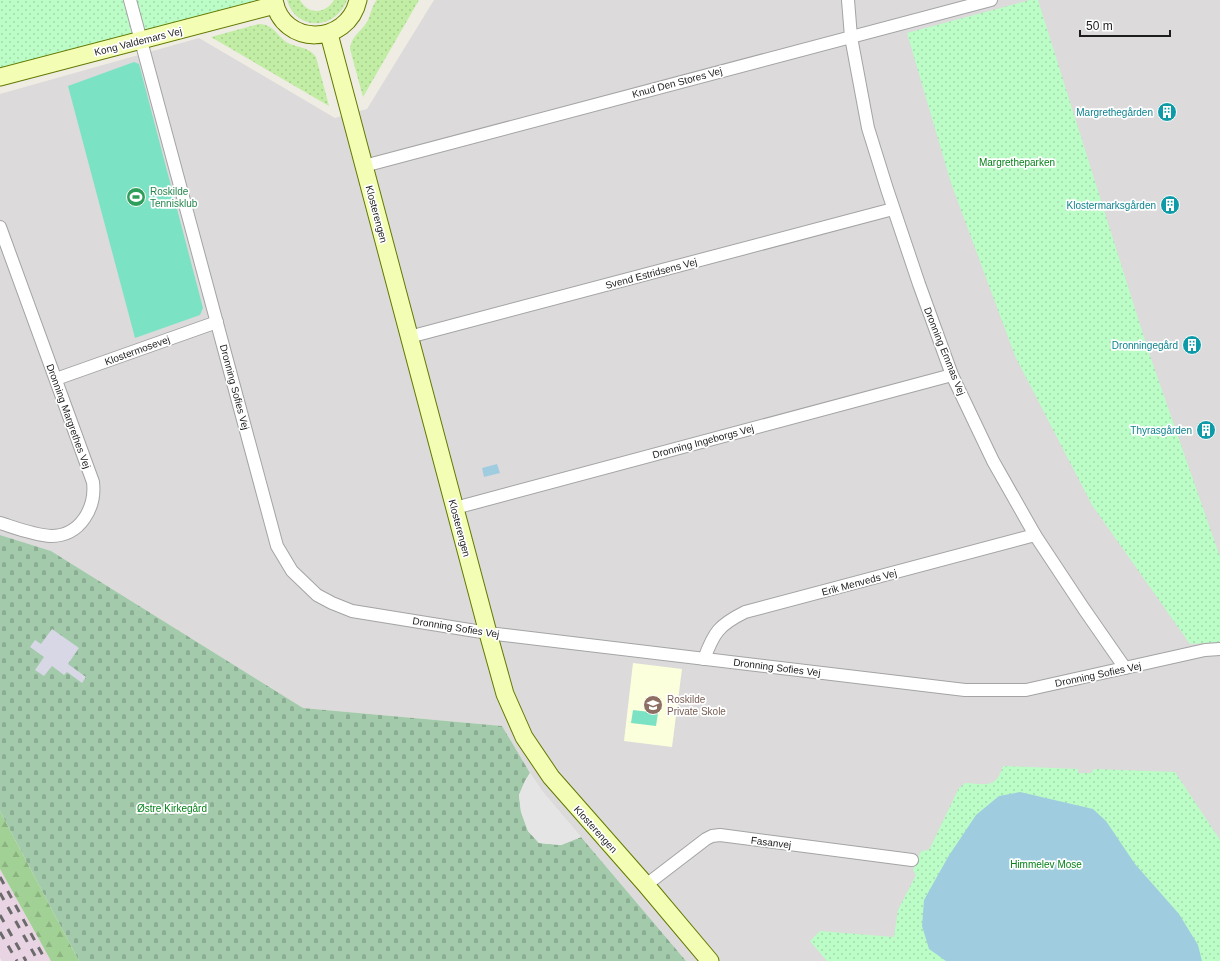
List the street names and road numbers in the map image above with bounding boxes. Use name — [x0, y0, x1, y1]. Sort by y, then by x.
street label: Kong Valdemars Vej — [93, 25, 183, 58]
street label: Knud Den Stores Vej — [631, 65, 723, 100]
street label: Klosterengen — [364, 184, 389, 244]
street label: Svend Estridsens Vej — [604, 256, 698, 291]
street label: Dronning Emmas Vej — [922, 306, 967, 397]
street label: Klostermosevej — [103, 334, 171, 367]
street label: Dronning Sofies Vej — [218, 343, 251, 431]
street label: Dronning Margrethes Vej — [44, 362, 93, 470]
street label: Dronning Ingeborgs Vej — [651, 423, 755, 460]
street label: Klosterengen — [447, 498, 472, 558]
street label: Erik Menveds Vej — [820, 567, 898, 598]
street label: Dronning Sofies Vej — [412, 615, 500, 640]
street label: Dronning Sofies Vej — [733, 657, 821, 678]
street label: Dronning Sofies Vej — [1054, 660, 1142, 689]
street label: Klosterengen — [572, 804, 619, 855]
street label: Fasanvej — [750, 835, 792, 850]

